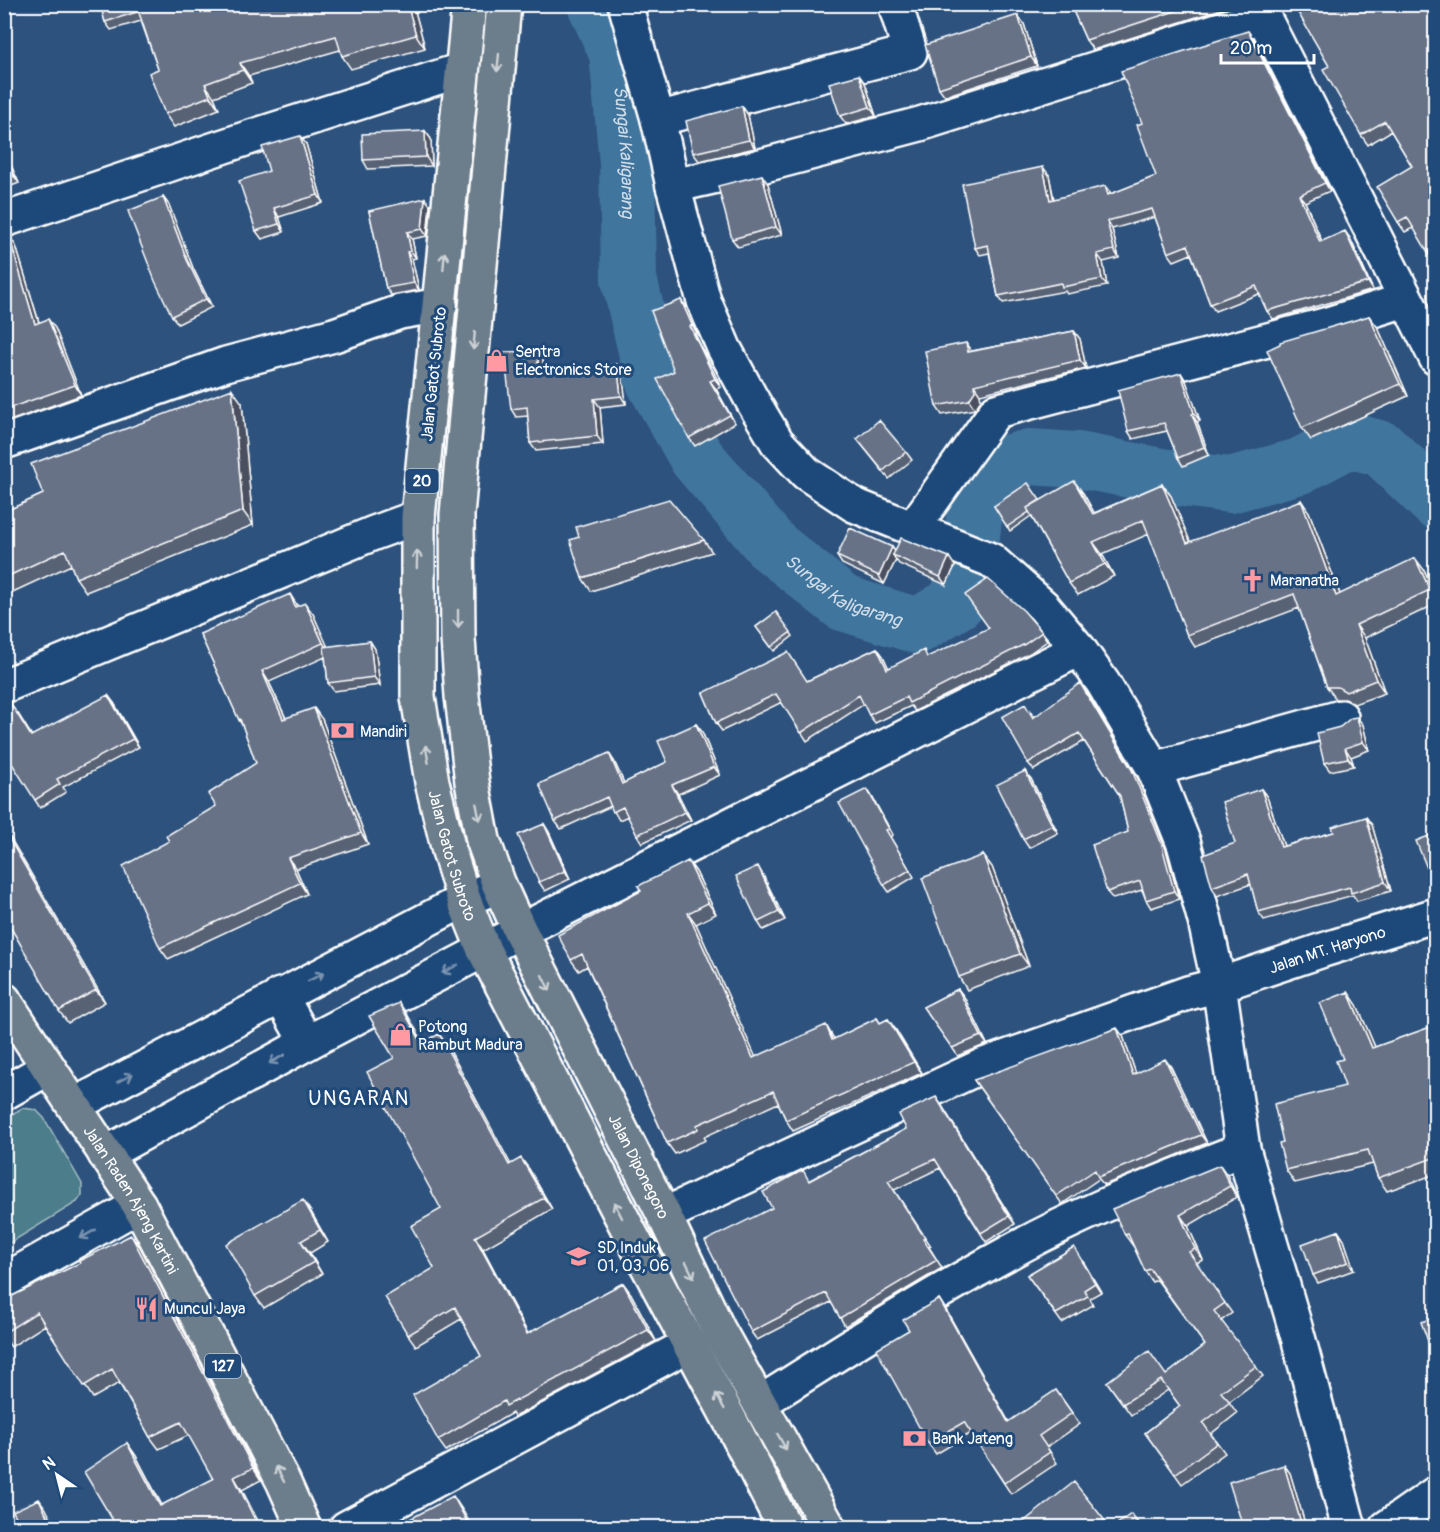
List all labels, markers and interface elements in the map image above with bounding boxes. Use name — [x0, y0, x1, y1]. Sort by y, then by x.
scale bar — [1221, 27, 1314, 65]
text: 20 m — [1230, 37, 1272, 60]
one-way arrow — [492, 52, 503, 72]
water label: Sungai Kaligarang — [608, 85, 639, 220]
one-way arrow — [439, 251, 450, 271]
street label: Jalan Gatot Subroto — [417, 305, 451, 442]
one-way arrow — [468, 330, 479, 350]
place label: Sentra Electronics Store — [515, 342, 632, 380]
shop icon: Sentra Electronics Store — [484, 347, 510, 373]
road number: 20 — [406, 469, 438, 493]
one-way arrow — [411, 550, 423, 570]
water label: Sungai Kaligarang — [780, 550, 906, 633]
church icon: Maranatha — [1239, 567, 1265, 593]
place label: Maranatha — [1270, 571, 1339, 591]
one-way arrow — [452, 608, 464, 628]
bank icon: Mandiri — [329, 718, 355, 744]
place label: Mandiri — [360, 722, 407, 742]
one-way arrow — [422, 744, 433, 764]
street label: Jalan Gatot Subroto — [423, 788, 481, 925]
one-way arrow — [473, 802, 484, 822]
street label: Jalan MT. Haryono — [1267, 922, 1389, 978]
one-way arrow — [442, 963, 459, 975]
one-way arrow — [307, 970, 325, 982]
one-way arrow — [541, 973, 553, 991]
place label: Potong Rambut Madura — [418, 1017, 523, 1055]
shop icon: Potong Rambut Madura — [387, 1022, 413, 1048]
one-way arrow — [269, 1054, 287, 1065]
one-way arrow — [116, 1072, 133, 1084]
district label: UNGARAN — [308, 1086, 410, 1111]
street label: Jalan Diponegoro — [603, 1111, 673, 1223]
street label: Jalan Raden Ajeng Kartini — [79, 1122, 182, 1278]
one-way arrow — [612, 1202, 623, 1220]
one-way arrow — [80, 1228, 97, 1240]
place label: SD Induk 01, 03, 06 — [597, 1238, 669, 1276]
school or university icon: SD Induk 01, 03, 06 — [566, 1243, 592, 1269]
one-way arrow — [685, 1260, 696, 1278]
restaurant icon: Muncul Jaya — [133, 1295, 159, 1321]
place label: Muncul Jaya — [164, 1299, 245, 1319]
road number: 127 — [205, 1354, 241, 1378]
one-way arrow — [714, 1393, 726, 1410]
bank icon: Bank Jateng — [901, 1425, 927, 1451]
place label: Bank Jateng — [932, 1429, 1013, 1449]
one-way arrow — [776, 1433, 788, 1450]
north arrow — [27, 1445, 87, 1505]
text: N — [39, 1452, 59, 1475]
one-way arrow — [273, 1466, 285, 1484]

